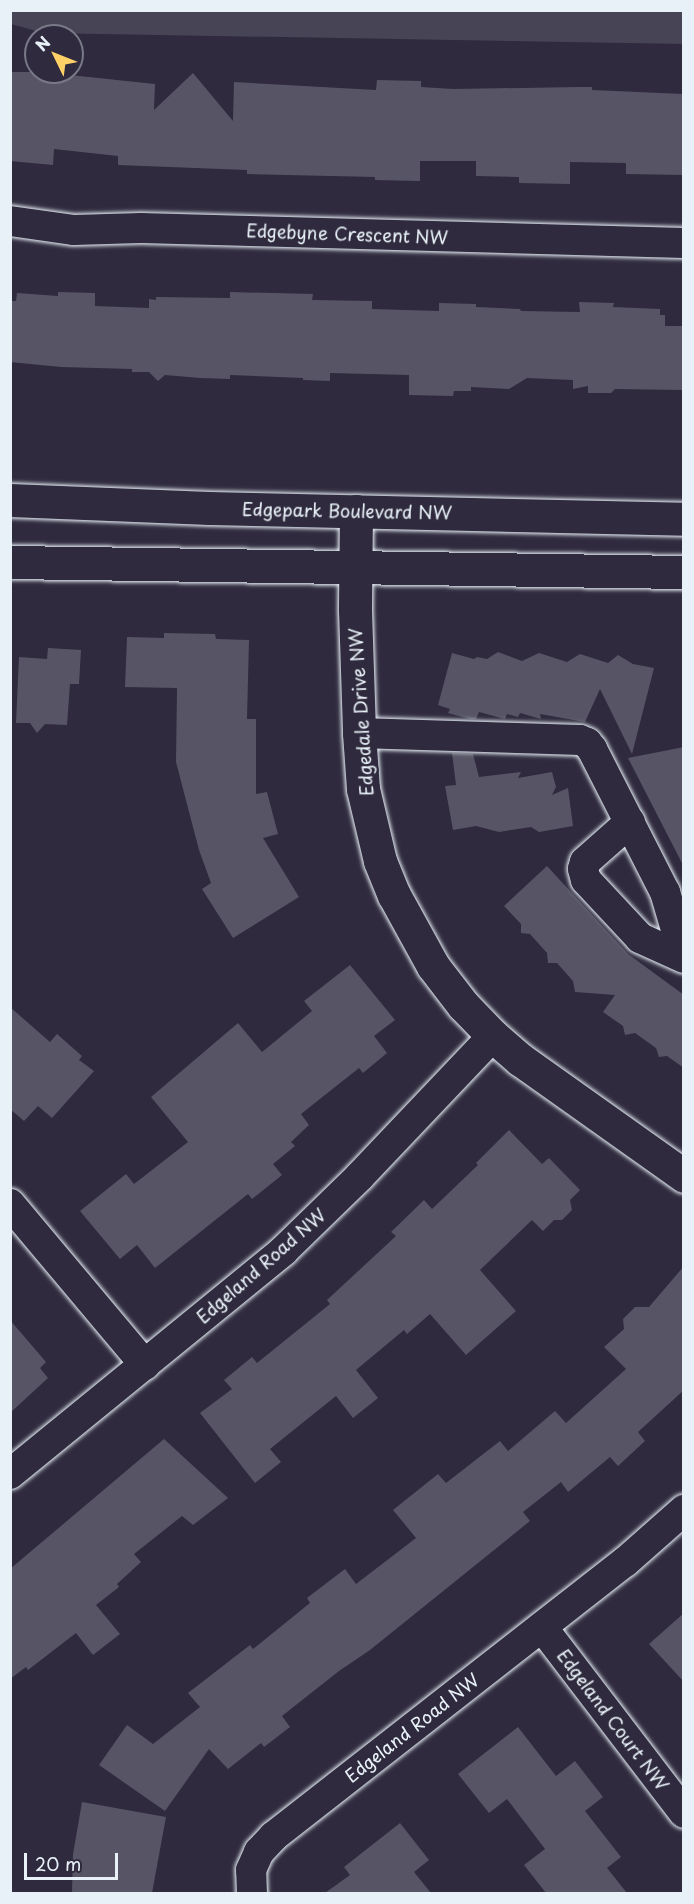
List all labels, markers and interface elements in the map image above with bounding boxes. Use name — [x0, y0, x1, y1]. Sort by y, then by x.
north arrow — [24, 24, 84, 84]
text: N — [29, 30, 55, 56]
street label: Edgebyne Crescent NW — [246, 220, 448, 248]
street label: Edgepark Boulevard NW — [241, 498, 453, 524]
street label: Edgedale Drive NW — [344, 628, 378, 796]
street label: Edgeland Road NW — [191, 1204, 331, 1328]
street label: Edgeland Court NW — [553, 1645, 673, 1795]
street label: Edgeland Road NW — [340, 1669, 484, 1787]
scale bar — [27, 1841, 122, 1879]
text: 20 m — [35, 1850, 81, 1877]

